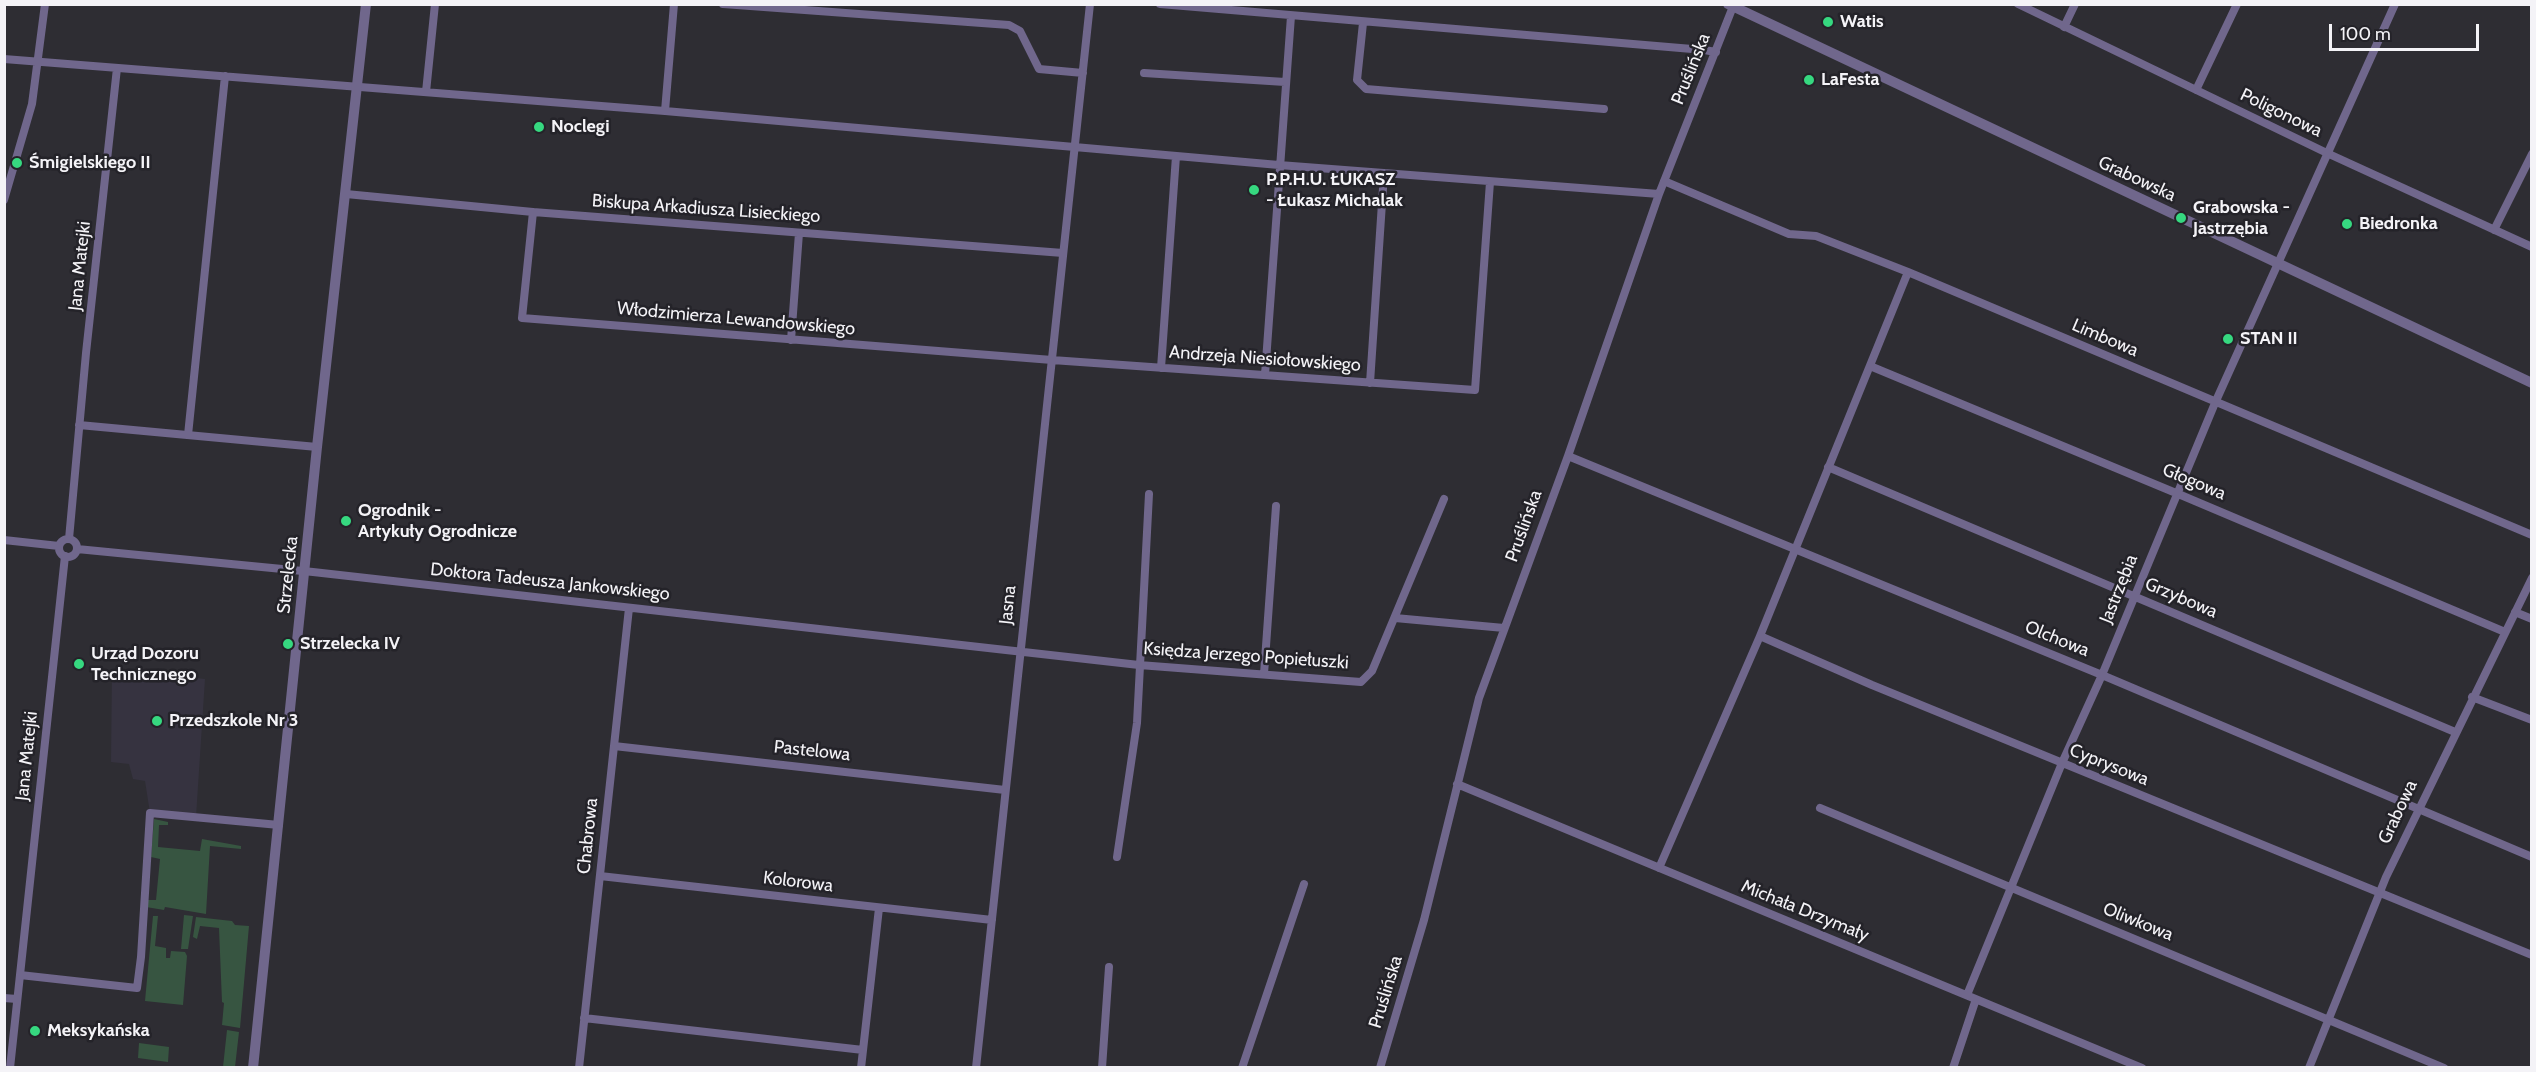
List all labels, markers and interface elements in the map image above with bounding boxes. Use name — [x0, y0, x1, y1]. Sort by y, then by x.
place label: Watis — [1840, 11, 1884, 33]
scale bar — [2332, 12, 2482, 50]
marker: Watis — [1821, 15, 1835, 29]
text: 100 m — [2340, 23, 2391, 45]
street label: Pruślińska — [1667, 30, 1715, 108]
place label: LaFesta — [1821, 69, 1880, 91]
marker: LaFesta — [1802, 73, 1816, 87]
street label: Poligonowa — [2237, 84, 2325, 142]
place label: Noclegi — [551, 116, 610, 138]
marker: Noclegi — [532, 120, 546, 134]
place label: Śmigielskiego II — [29, 152, 150, 174]
street label: Grabowska — [2095, 152, 2179, 206]
marker: Śmigielskiego II — [10, 156, 24, 170]
place label: P.P.H.U. ŁUKASZ - Łukasz Michalak — [1266, 169, 1403, 212]
marker: P.P.H.U. ŁUKASZ - Łukasz Michalak — [1247, 183, 1261, 197]
street label: Biskupa Arkadiusza Lisieckiego — [591, 190, 821, 228]
place label: Grabowska - Jastrzębia — [2193, 197, 2290, 240]
marker: Grabowska - Jastrzębia — [2174, 211, 2188, 225]
place label: Biedronka — [2359, 213, 2438, 235]
marker: Biedronka — [2340, 217, 2354, 231]
street label: Jana Matejki — [65, 220, 95, 312]
street label: Włodzimierza Lewandowskiego — [616, 298, 856, 340]
street label: Limbowa — [2069, 314, 2141, 362]
place label: STAN II — [2240, 328, 2298, 350]
marker: STAN II — [2221, 332, 2235, 346]
street label: Andrzeja Niesiołowskiego — [1168, 342, 1362, 376]
street label: Głogowa — [2159, 459, 2229, 505]
street label: Pruślińska — [1501, 487, 1547, 565]
place label: Ogrodnik - Artykuły Ogrodnicze — [358, 500, 517, 542]
marker: Ogrodnik - Artykuły Ogrodnicze — [339, 514, 353, 528]
street label: Strzelecka — [273, 535, 303, 615]
street label: Jastrzębia — [2095, 551, 2143, 627]
street label: Doktora Tadeusza Jankowskiego — [429, 559, 671, 605]
street label: Grzybowa — [2141, 573, 2221, 623]
street label: Jasna — [995, 584, 1021, 626]
street label: Olchowa — [2022, 616, 2092, 662]
place label: Strzelecka IV — [300, 633, 400, 655]
marker: Strzelecka IV — [281, 637, 295, 651]
street label: Księdza Jerzego Popiełuszki — [1143, 638, 1349, 674]
place label: Urząd Dozoru Technicznego — [91, 643, 199, 686]
marker: Urząd Dozoru Technicznego — [72, 657, 86, 671]
street label: Jana Matejki — [12, 710, 42, 802]
place label: Przedszkole Nr 3 — [169, 710, 298, 732]
marker: Przedszkole Nr 3 — [150, 714, 164, 728]
street label: Pastelowa — [773, 736, 851, 766]
street label: Cyprysowa — [2066, 739, 2152, 791]
street label: Grabowa — [2374, 777, 2422, 847]
street label: Chabrowa — [573, 797, 603, 875]
street label: Kolorowa — [762, 867, 834, 897]
street label: Michała Drzymały — [1738, 876, 1872, 946]
street label: Oliwkowa — [2100, 898, 2176, 946]
street label: Pruślińska — [1365, 953, 1407, 1031]
place label: Meksykańska — [47, 1020, 150, 1042]
marker: Meksykańska — [28, 1024, 42, 1038]

